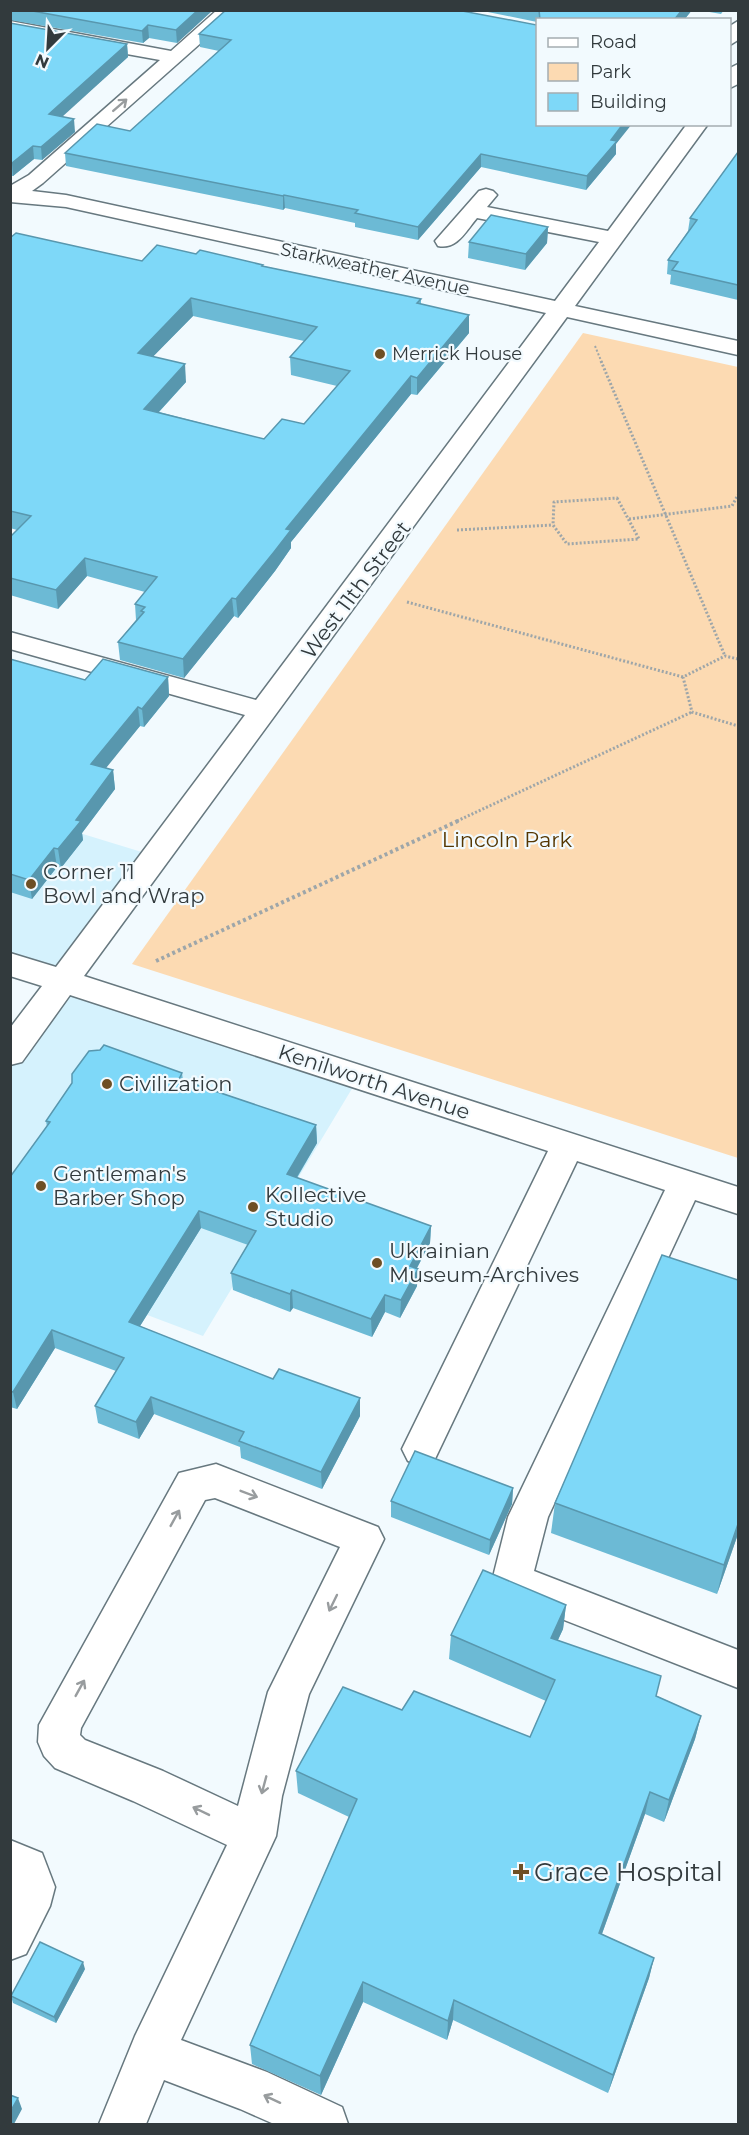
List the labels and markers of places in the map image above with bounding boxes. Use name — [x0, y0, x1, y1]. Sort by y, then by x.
place label: Merrick House — [392, 343, 522, 365]
marker: Merrick House — [373, 347, 387, 361]
place label: Corner 11 Bowl and Wrap — [43, 859, 204, 908]
marker: Corner 11 Bowl and Wrap — [24, 877, 38, 891]
place label: Civilization — [119, 1071, 233, 1096]
marker: Civilization — [100, 1077, 114, 1091]
place label: Gentleman's Barber Shop — [53, 1161, 186, 1210]
marker: Gentleman's Barber Shop — [34, 1179, 48, 1193]
place label: Kollective Studio — [265, 1182, 366, 1231]
marker: Kollective Studio — [246, 1200, 260, 1214]
place label: Ukrainian Museum-Archives — [389, 1238, 579, 1287]
marker: Ukrainian Museum-Archives — [370, 1256, 384, 1270]
place label: Grace Hospital — [534, 1856, 723, 1888]
marker: Grace Hospital — [512, 1863, 530, 1881]

